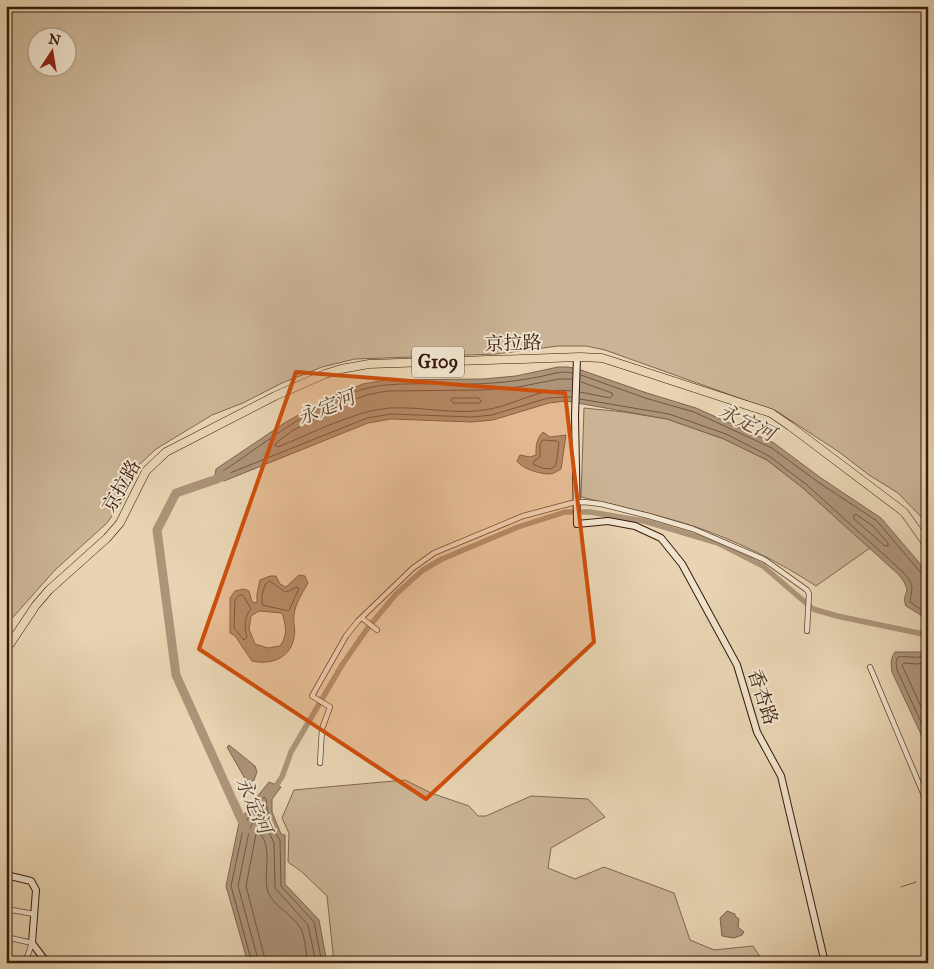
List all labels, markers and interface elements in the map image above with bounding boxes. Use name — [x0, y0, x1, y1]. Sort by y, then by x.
north arrow — [28, 28, 78, 78]
text: N — [47, 30, 62, 49]
street label: 京拉路 — [484, 331, 542, 355]
road number: G109 — [412, 347, 464, 378]
water label: 永定河 — [294, 384, 361, 429]
water label: 永定河 — [715, 398, 782, 447]
street label: 京拉路 — [97, 456, 145, 516]
street label: 香杏路 — [743, 666, 783, 728]
water label: 永定河 — [231, 773, 278, 840]

